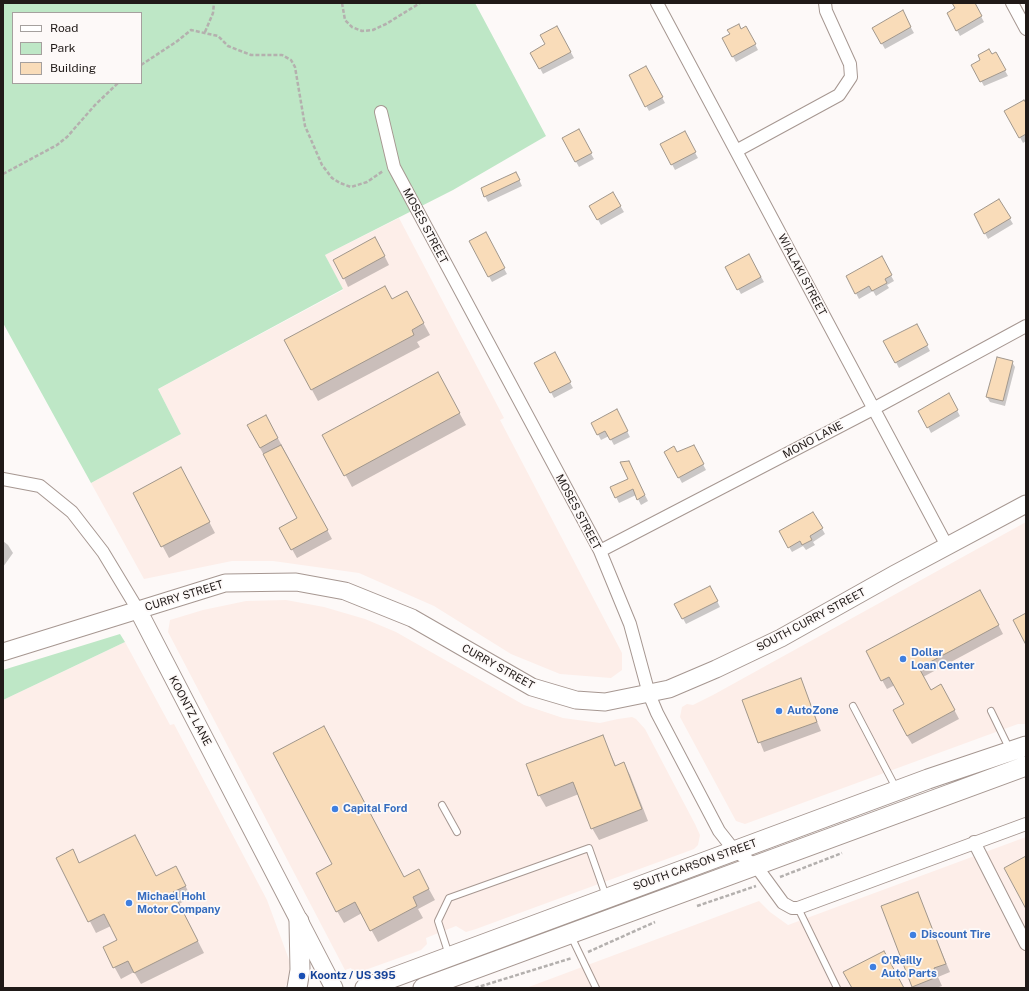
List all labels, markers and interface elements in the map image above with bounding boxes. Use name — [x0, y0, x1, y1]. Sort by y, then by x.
legend — [12, 12, 142, 84]
text: Road — [50, 21, 78, 35]
text: Park — [50, 41, 76, 55]
text: Building — [50, 61, 96, 75]
street label: MOSES STREET — [400, 186, 450, 266]
street label: WIALAKI STREET — [775, 232, 829, 318]
street label: MONO LANE — [781, 419, 845, 461]
street label: MOSES STREET — [553, 472, 603, 552]
street label: CURRY STREET — [143, 578, 225, 614]
street label: SOUTH CURRY STREET — [754, 586, 868, 654]
street label: CURRY STREET — [459, 642, 537, 692]
place label: Dollar Loan Center — [911, 646, 975, 672]
marker: Dollar Loan Center — [898, 654, 908, 664]
street label: KOONTZ LANE — [166, 674, 214, 748]
place label: AutoZone — [787, 704, 839, 718]
marker: AutoZone — [774, 706, 784, 716]
place label: Capital Ford — [343, 802, 408, 816]
marker: Capital Ford — [330, 804, 340, 814]
street label: SOUTH CARSON STREET — [631, 836, 759, 894]
place label: Michael Hohl Motor Company — [137, 890, 220, 916]
marker: Michael Hohl Motor Company — [124, 898, 134, 908]
place label: Discount Tire — [921, 928, 991, 942]
marker: Discount Tire — [908, 930, 918, 940]
place label: O'Reilly Auto Parts — [881, 954, 937, 980]
marker: O'Reilly Auto Parts — [868, 962, 878, 972]
place label: Koontz / US 395 — [310, 969, 396, 983]
marker: Koontz / US 395 — [297, 971, 307, 981]

